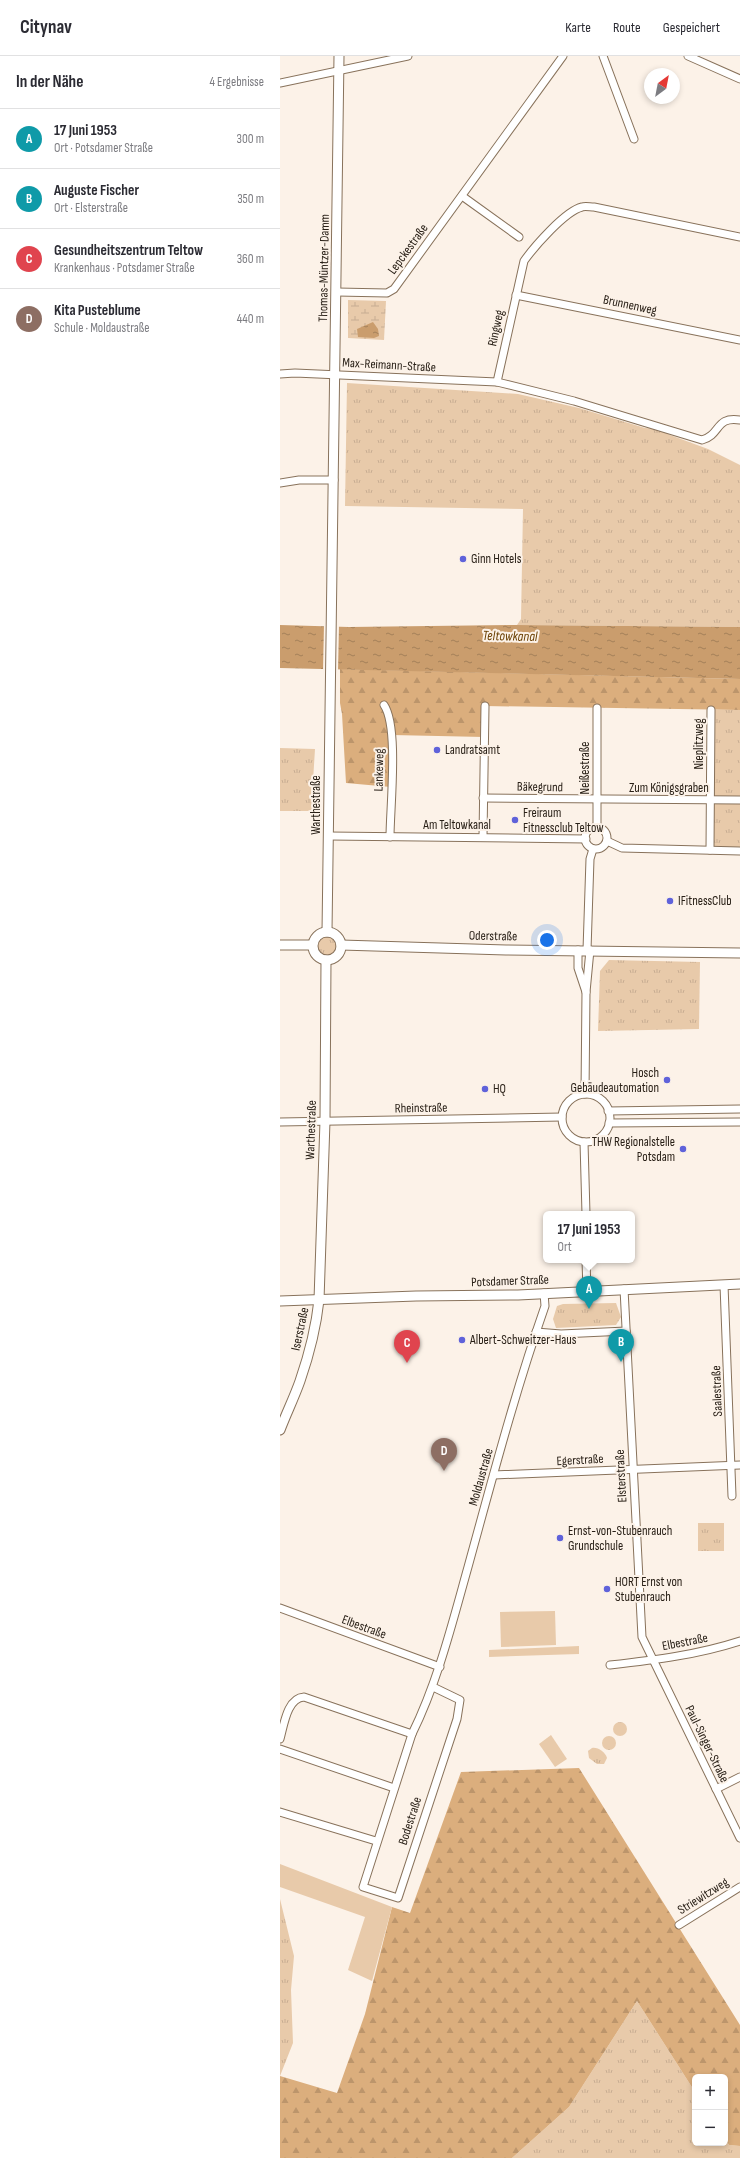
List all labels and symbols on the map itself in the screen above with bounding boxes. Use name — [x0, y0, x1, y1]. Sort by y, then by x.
north arrow — [644, 68, 680, 104]
street label: Thomas-Müntzer-Damm — [315, 214, 333, 322]
street label: Lepckestraße — [384, 221, 432, 277]
street label: Brunnenweg — [602, 292, 658, 318]
street label: Ringweg — [484, 308, 508, 348]
street label: Max-Reimann-Straße — [342, 355, 436, 375]
place label: Ginn Hotels — [471, 551, 522, 567]
marker: Ginn Hotels — [458, 554, 468, 564]
water label: Teltowkanal — [482, 627, 538, 645]
street label: Nieplitzweg — [691, 718, 707, 770]
place label: Landratsamt — [445, 742, 500, 758]
street label: Neißestraße — [577, 742, 593, 794]
marker: Landratsamt — [432, 745, 442, 755]
street label: Lankeweg — [371, 748, 387, 792]
street label: Warthestraße — [308, 775, 324, 835]
street label: Bäkegrund — [517, 779, 563, 795]
street label: Zum Königsgraben — [629, 780, 709, 796]
place label: Freiraum Fitnessclub Teltow — [523, 805, 604, 836]
marker: Freiraum Fitnessclub Teltow — [510, 815, 520, 825]
street label: Am Teltowkanal — [422, 817, 491, 833]
place label: IFitnessClub — [678, 893, 732, 909]
marker: IFitnessClub — [665, 896, 675, 906]
street label: Oderstraße — [469, 928, 517, 944]
your location — [537, 930, 557, 950]
place label: Hosch Gebäudeautomation — [570, 1065, 659, 1096]
marker: Hosch Gebäudeautomation — [662, 1075, 672, 1085]
place label: HQ — [493, 1081, 506, 1097]
marker: HQ — [480, 1084, 490, 1094]
street label: Warthestraße — [302, 1100, 320, 1160]
street label: Rheinstraße — [395, 1100, 447, 1116]
place label: THW Regionalstelle Potsdam — [592, 1134, 675, 1165]
marker: THW Regionalstelle Potsdam — [678, 1144, 688, 1154]
street label: Potsdamer Straße — [471, 1272, 549, 1290]
pin: A — [576, 1276, 602, 1309]
street label: Iserstraße — [288, 1306, 312, 1352]
pin: B — [608, 1329, 634, 1362]
pin: C — [394, 1330, 420, 1363]
place label: Albert-Schweitzer-Haus — [469, 1332, 577, 1348]
marker: Albert-Schweitzer-Haus — [457, 1335, 467, 1345]
street label: Saalestraße — [708, 1365, 726, 1417]
pin: D — [431, 1438, 457, 1471]
street label: Moldaustraße — [465, 1446, 497, 1508]
street label: Elsterstraße — [612, 1449, 630, 1503]
street label: Egerstraße — [556, 1451, 604, 1469]
place label: Ernst-von-Stubenrauch Grundschule — [568, 1523, 672, 1554]
marker: Ernst-von-Stubenrauch Grundschule — [555, 1533, 565, 1543]
place label: HORT Ernst von Stubenrauch — [615, 1574, 682, 1605]
marker: HORT Ernst von Stubenrauch — [602, 1584, 612, 1594]
street label: Elbestraße — [340, 1612, 388, 1642]
street label: Elbestraße — [661, 1630, 709, 1654]
street label: Paul-Singer-Straße — [681, 1703, 733, 1785]
street label: Bodestraße — [395, 1795, 425, 1847]
street label: Striewitzweg — [675, 1874, 731, 1918]

